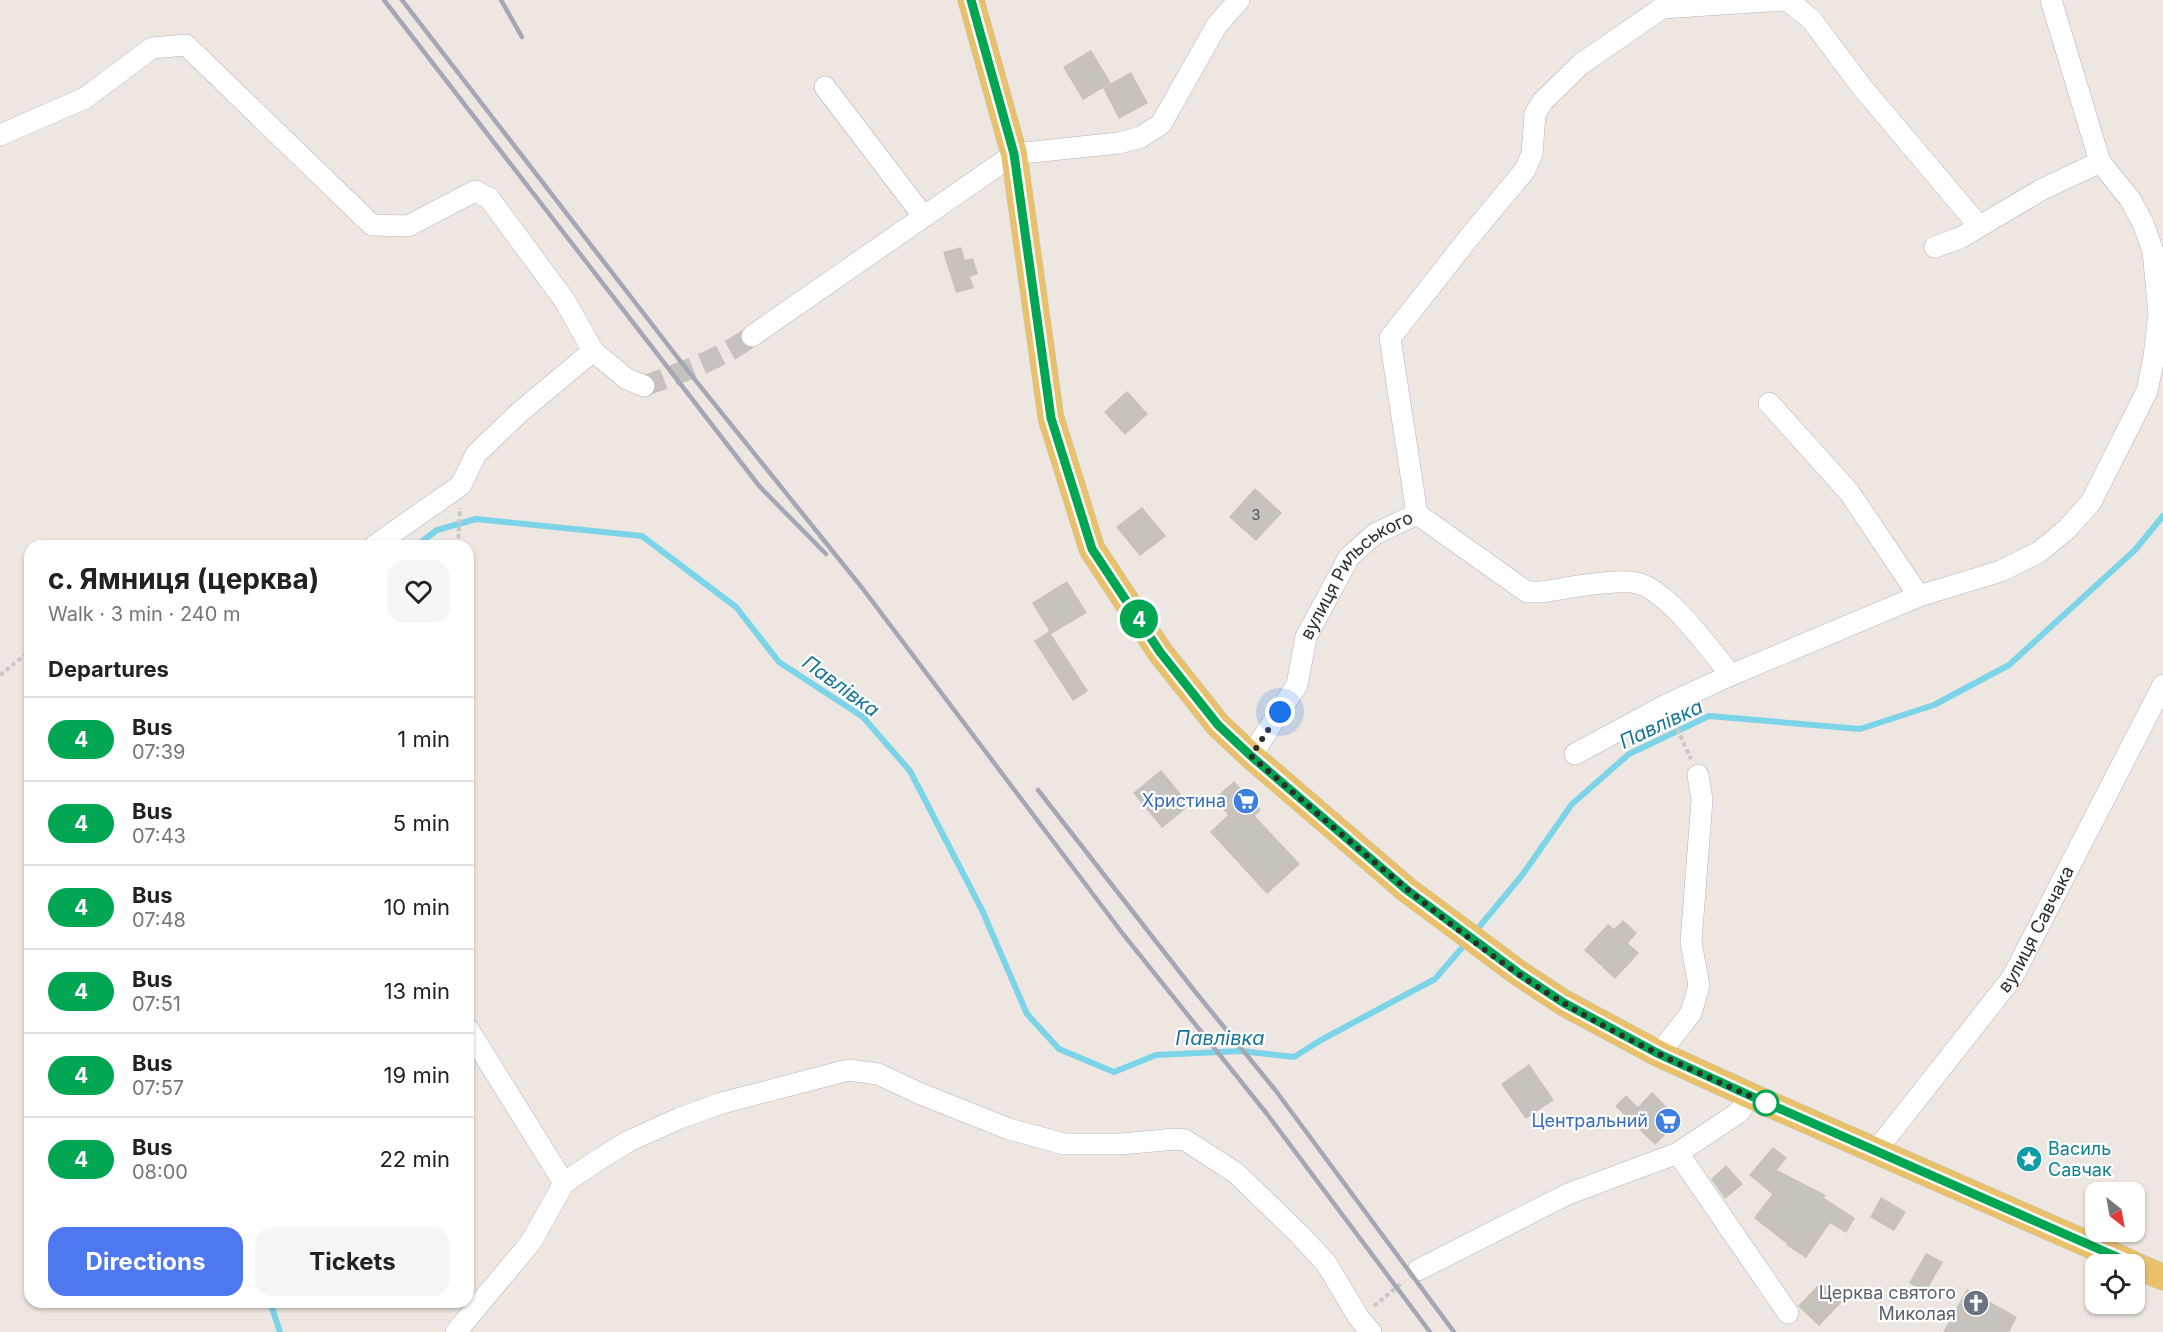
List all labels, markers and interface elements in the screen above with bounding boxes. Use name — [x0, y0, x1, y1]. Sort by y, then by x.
house number: 3 — [1251, 505, 1261, 524]
street label: вулиця Рильського — [1296, 506, 1416, 643]
button: heart — [387, 560, 450, 623]
text: с. Ямниця (церква) — [48, 562, 319, 596]
line badge: 4 — [1120, 600, 1158, 638]
text: Walk · 3 min · 240 m — [48, 602, 241, 626]
text: 4 — [1132, 607, 1146, 632]
water label: Павлівка — [798, 650, 884, 722]
text: Departures — [48, 656, 169, 682]
water label: Павлівка — [1615, 694, 1707, 754]
your location — [1265, 697, 1295, 727]
text: Bus — [132, 714, 173, 740]
text: 1 min — [397, 726, 450, 752]
text: 4 — [74, 727, 88, 752]
text: 07:39 — [132, 740, 185, 764]
supermarket icon: Христина — [1231, 786, 1261, 816]
place label: Христина — [1142, 790, 1226, 811]
text: Bus — [132, 798, 173, 824]
text: 5 min — [393, 810, 450, 836]
text: 4 — [74, 811, 88, 836]
text: 07:43 — [132, 824, 186, 848]
street label: вулиця Савчака — [1994, 862, 2078, 996]
text: Bus — [132, 882, 173, 908]
text: 10 min — [383, 894, 450, 920]
text: 4 — [74, 895, 88, 920]
text: 07:48 — [132, 908, 186, 932]
text: Bus — [132, 966, 173, 992]
text: 13 min — [384, 978, 450, 1004]
text: 4 — [74, 979, 88, 1004]
text: 07:51 — [132, 992, 181, 1016]
water label: Павлівка — [1175, 1026, 1265, 1050]
text: Bus — [132, 1050, 173, 1076]
text: 19 min — [384, 1062, 450, 1088]
text: 4 — [74, 1063, 88, 1088]
text: 07:57 — [132, 1076, 184, 1100]
unlabelled marker — [1753, 1090, 1779, 1116]
supermarket icon: Центральний — [1653, 1106, 1683, 1136]
place label: Центральний — [1532, 1110, 1648, 1131]
text: Bus — [132, 1134, 173, 1160]
place label: Василь Савчак — [2048, 1138, 2112, 1180]
place icon: Василь Савчак — [2014, 1144, 2044, 1174]
text: 22 min — [379, 1146, 450, 1172]
text: 4 — [74, 1147, 88, 1172]
text: 08:00 — [132, 1160, 188, 1184]
north arrow — [2085, 1182, 2145, 1242]
map controls — [2085, 1182, 2145, 1314]
button: Directions — [48, 1227, 243, 1296]
button: Tickets — [255, 1227, 450, 1296]
button: locate — [2085, 1254, 2145, 1314]
place label: Церква святого Миколая — [1819, 1282, 1956, 1324]
church icon: Церква святого Миколая — [1961, 1288, 1991, 1318]

